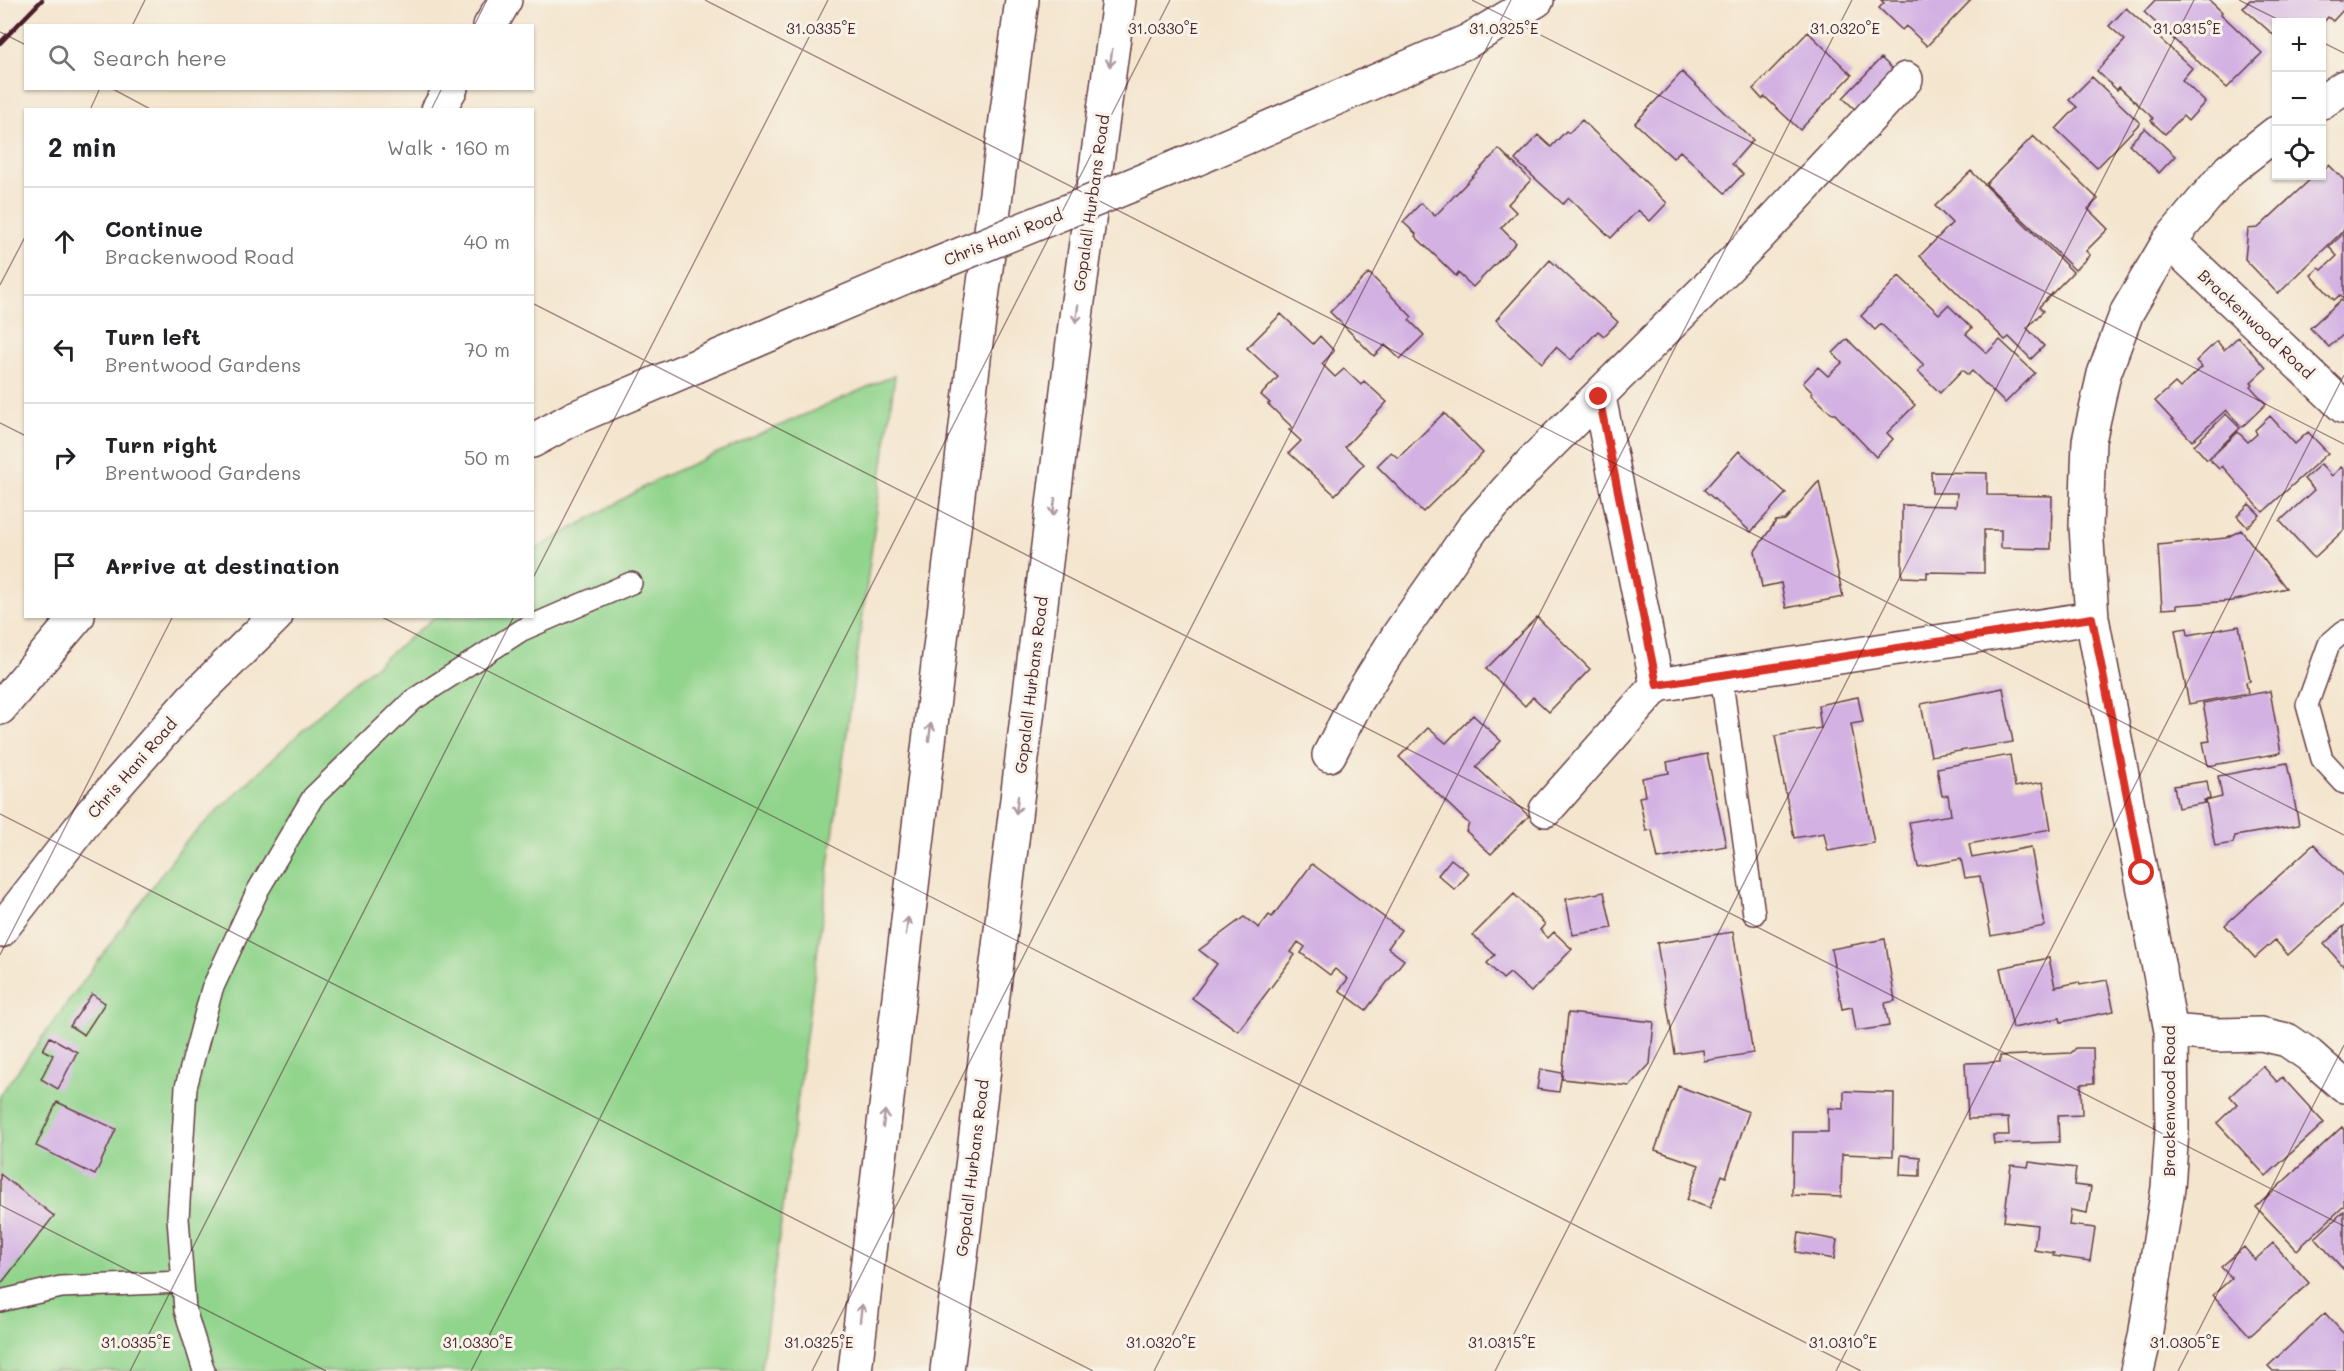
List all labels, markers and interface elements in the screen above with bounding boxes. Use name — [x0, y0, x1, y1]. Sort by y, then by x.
text: 31.0335°E — [786, 18, 856, 38]
text: 31.0330°E — [1128, 18, 1199, 38]
text: 31.0325°E — [1469, 18, 1539, 38]
text: 31.0320°E — [1810, 18, 1880, 38]
text: 31.0315°E — [2153, 18, 2221, 38]
map controls — [2272, 18, 2326, 180]
button: + — [2272, 18, 2326, 72]
search box — [24, 24, 534, 90]
icon: search — [45, 41, 78, 74]
text: Search here — [93, 43, 227, 72]
one-way arrow — [1105, 48, 1116, 67]
button: − — [2272, 72, 2326, 126]
street label: Gopalall Hurbans Road — [1068, 113, 1113, 293]
button: locate — [2272, 126, 2326, 180]
text: 2 min — [48, 130, 116, 164]
text: Walk · 160 m — [387, 134, 510, 160]
street label: Chris Hani Road — [940, 203, 1065, 270]
text: Continue — [105, 214, 203, 243]
icon: ahead — [48, 225, 81, 258]
text: 40 m — [464, 228, 510, 254]
text: Brackenwood Road — [105, 243, 294, 269]
street label: Brackenwood Road — [2194, 264, 2319, 383]
one-way arrow — [1071, 303, 1082, 323]
text: Turn left — [105, 322, 201, 351]
icon: left — [48, 333, 81, 366]
text: 70 m — [464, 336, 510, 362]
text: Brentwood Gardens — [105, 351, 301, 377]
route end — [1585, 383, 1611, 409]
text: Turn right — [105, 430, 217, 459]
icon: right — [48, 441, 81, 474]
text: 50 m — [464, 444, 510, 470]
text: Brentwood Gardens — [105, 459, 301, 485]
one-way arrow — [1048, 497, 1059, 517]
icon: arrive — [48, 549, 81, 582]
text: Arrive at destination — [105, 551, 340, 580]
street label: Gopalall Hurbans Road — [1009, 595, 1052, 775]
street label: Chris Hani Road — [82, 713, 181, 822]
one-way arrow — [925, 722, 936, 742]
one-way arrow — [1011, 795, 1022, 814]
route start — [2128, 859, 2154, 885]
one-way arrow — [902, 916, 913, 936]
street label: Brackenwood Road — [2158, 1025, 2179, 1177]
street label: Gopalall Hurbans Road — [950, 1078, 993, 1258]
one-way arrow — [879, 1110, 890, 1130]
one-way arrow — [856, 1303, 867, 1323]
text: 31.0335°E — [101, 1332, 171, 1352]
text: 31.0330°E — [443, 1332, 514, 1352]
text: 31.0325°E — [784, 1332, 854, 1352]
text: 31.0320°E — [1126, 1332, 1196, 1352]
text: 31.0315°E — [1468, 1332, 1536, 1352]
text: 31.0310°E — [1809, 1332, 1878, 1352]
text: 31.0305°E — [2150, 1332, 2221, 1352]

